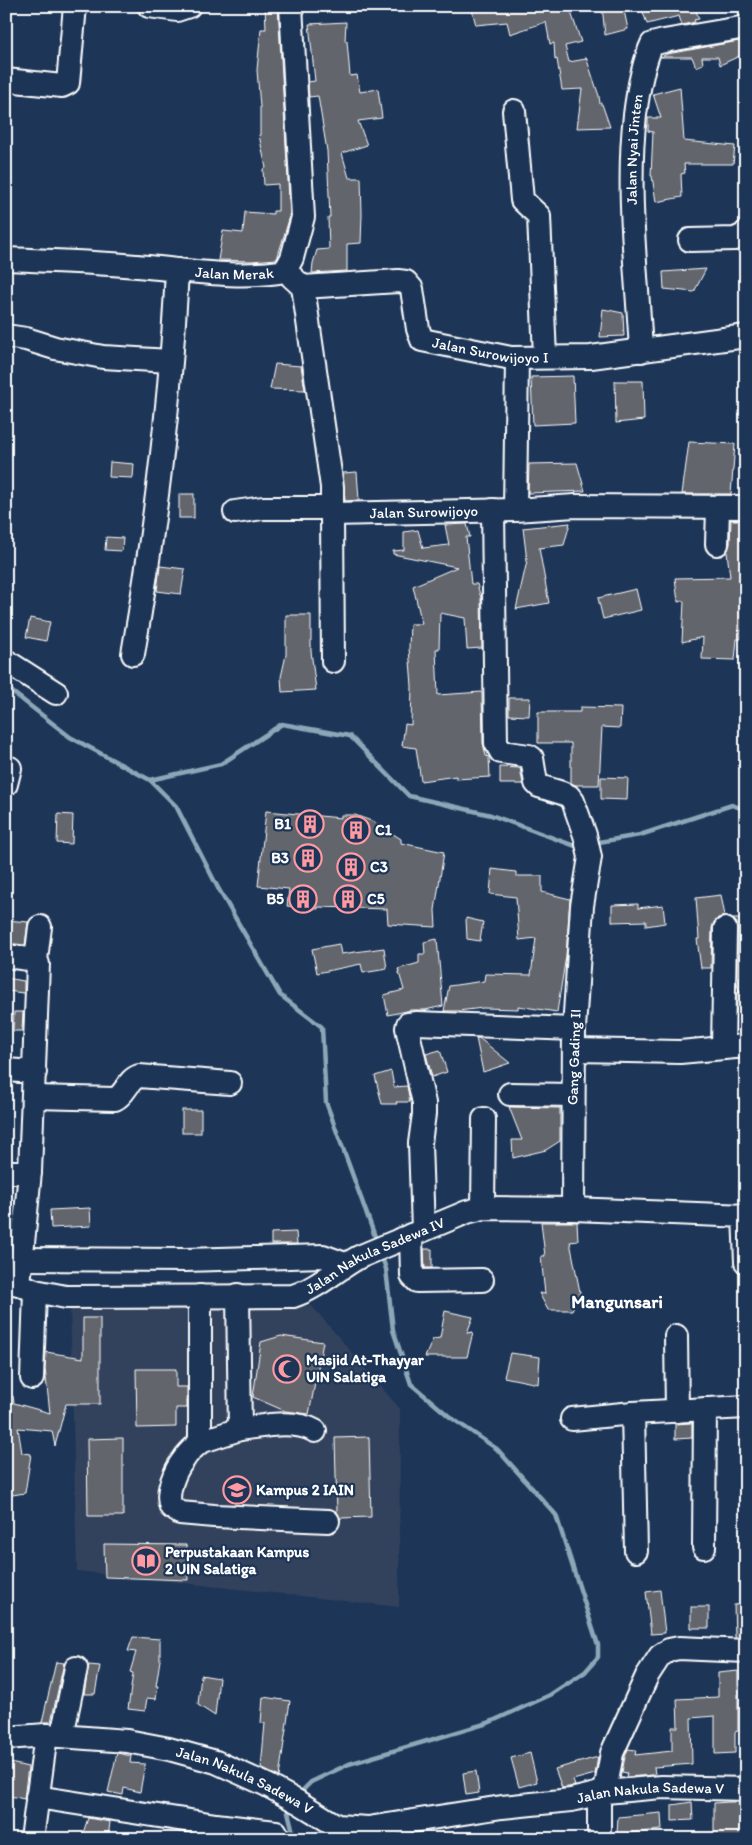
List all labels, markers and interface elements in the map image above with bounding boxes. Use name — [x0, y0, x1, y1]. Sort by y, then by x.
street label: Jalan Nyai Jinten — [623, 92, 647, 205]
street label: Jalan Merak — [194, 263, 275, 283]
street label: Jalan Surowijoyo I — [431, 333, 549, 367]
street label: Jalan Surowijoyo — [369, 502, 478, 522]
building icon: B1 — [295, 809, 325, 839]
place label: B1 — [274, 815, 291, 833]
building icon: C1 — [341, 815, 371, 845]
place label: C1 — [375, 821, 392, 839]
building icon: B3 — [293, 843, 323, 873]
place label: B3 — [271, 849, 289, 867]
building icon: C3 — [336, 852, 366, 882]
place label: C3 — [370, 858, 388, 876]
building icon: B5 — [288, 884, 318, 914]
building icon: C5 — [333, 884, 363, 914]
place label: B5 — [266, 890, 284, 908]
place label: C5 — [367, 890, 385, 908]
street label: Gang Gading II — [563, 1009, 585, 1105]
street label: Jalan Nakula Sadewa IV — [303, 1213, 447, 1298]
district label: Mangunsari — [571, 1291, 663, 1313]
place label: Masjid At-Thayyar UIN Salatiga — [306, 1351, 424, 1387]
mosque icon: Masjid At-Thayyar UIN Salatiga — [272, 1354, 302, 1384]
school or university icon: Kampus 2 IAIN — [222, 1475, 252, 1505]
place label: Kampus 2 IAIN — [256, 1481, 354, 1500]
place label: Perpustakaan Kampus 2 UIN Salatiga — [165, 1543, 309, 1579]
library icon: Perpustakaan Kampus 2 UIN Salatiga — [131, 1546, 161, 1576]
street label: Jalan Nakula Sadewa V — [174, 1742, 316, 1818]
street label: Jalan Nakula Sadewa V — [575, 1778, 724, 1807]

